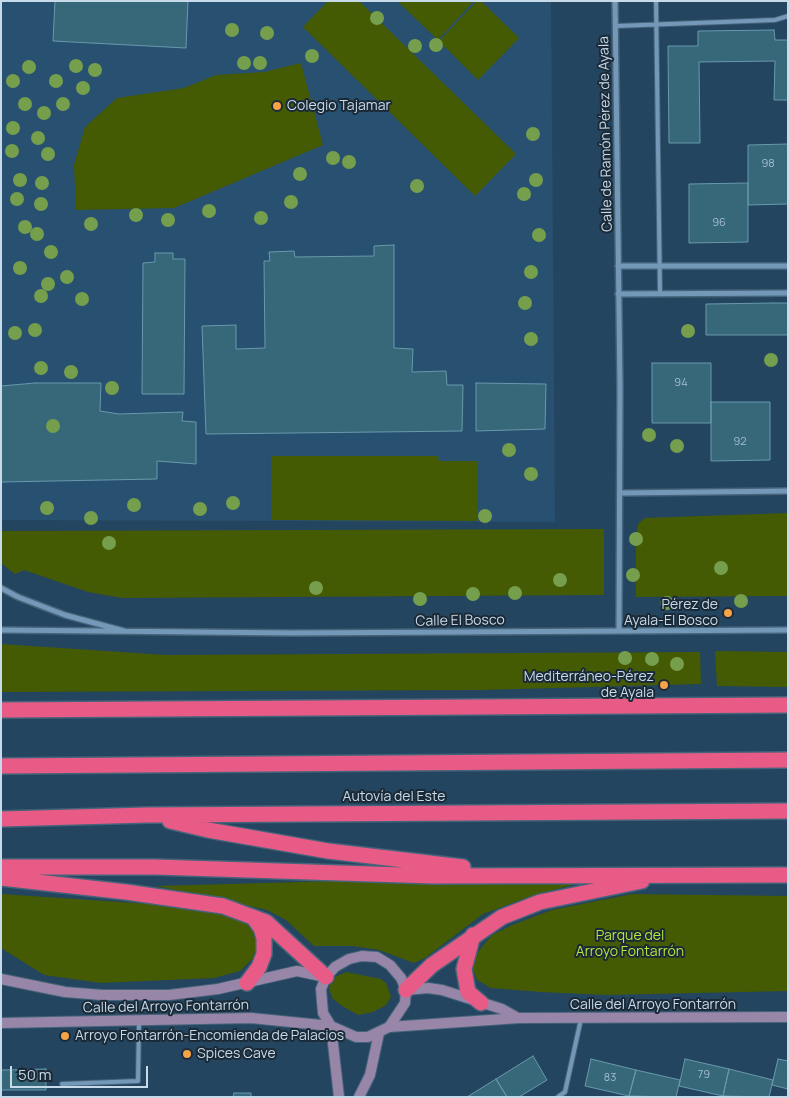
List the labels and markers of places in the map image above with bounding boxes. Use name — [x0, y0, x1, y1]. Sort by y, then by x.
place label: Colegio Tajamar — [287, 98, 391, 114]
marker: Colegio Tajamar — [271, 100, 283, 112]
place label: Pérez de Ayala-El Bosco — [624, 597, 718, 630]
marker: Pérez de Ayala-El Bosco — [722, 607, 734, 619]
place label: Mediterráneo-Pérez de Ayala — [524, 669, 654, 702]
marker: Mediterráneo-Pérez de Ayala — [658, 679, 670, 691]
place label: Arroyo Fontarrón-Encomienda de Palacios — [75, 1028, 344, 1044]
marker: Arroyo Fontarrón-Encomienda de Palacios — [59, 1030, 71, 1042]
place label: Spices Cave — [197, 1046, 276, 1062]
marker: Spices Cave — [181, 1048, 193, 1060]

